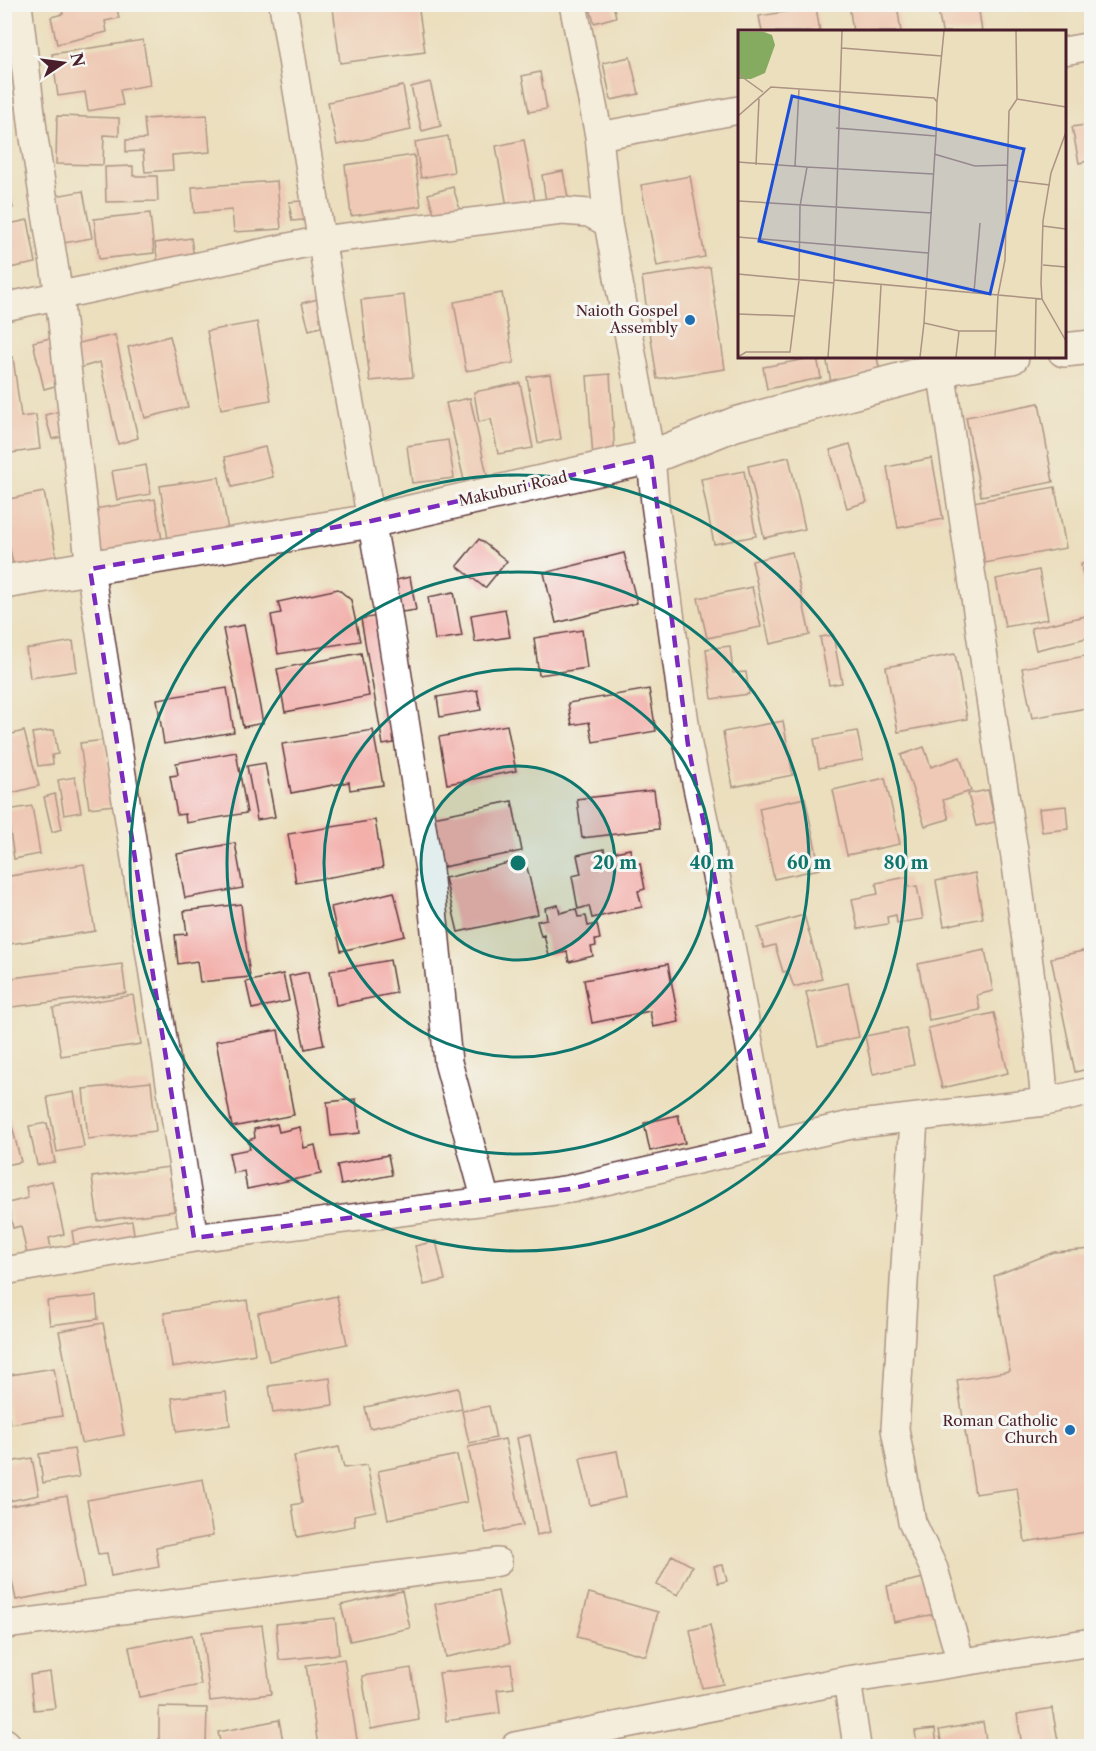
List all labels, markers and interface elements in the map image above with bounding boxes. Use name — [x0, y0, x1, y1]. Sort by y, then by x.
inset map — [738, 30, 1066, 358]
north arrow — [33, 33, 93, 93]
text: N — [66, 51, 89, 69]
place label: Naioth Gospel Assembly — [576, 301, 679, 337]
marker: Naioth Gospel Assembly — [683, 313, 697, 327]
street label: Makuburi Road — [457, 467, 569, 510]
text: 20 m — [593, 852, 637, 874]
text: 40 m — [690, 852, 734, 874]
text: 60 m — [787, 852, 831, 874]
text: 80 m — [883, 852, 929, 874]
centre of rings — [508, 853, 528, 873]
place label: Roman Catholic Church — [942, 1411, 1059, 1447]
marker: Roman Catholic Church — [1063, 1423, 1077, 1437]

